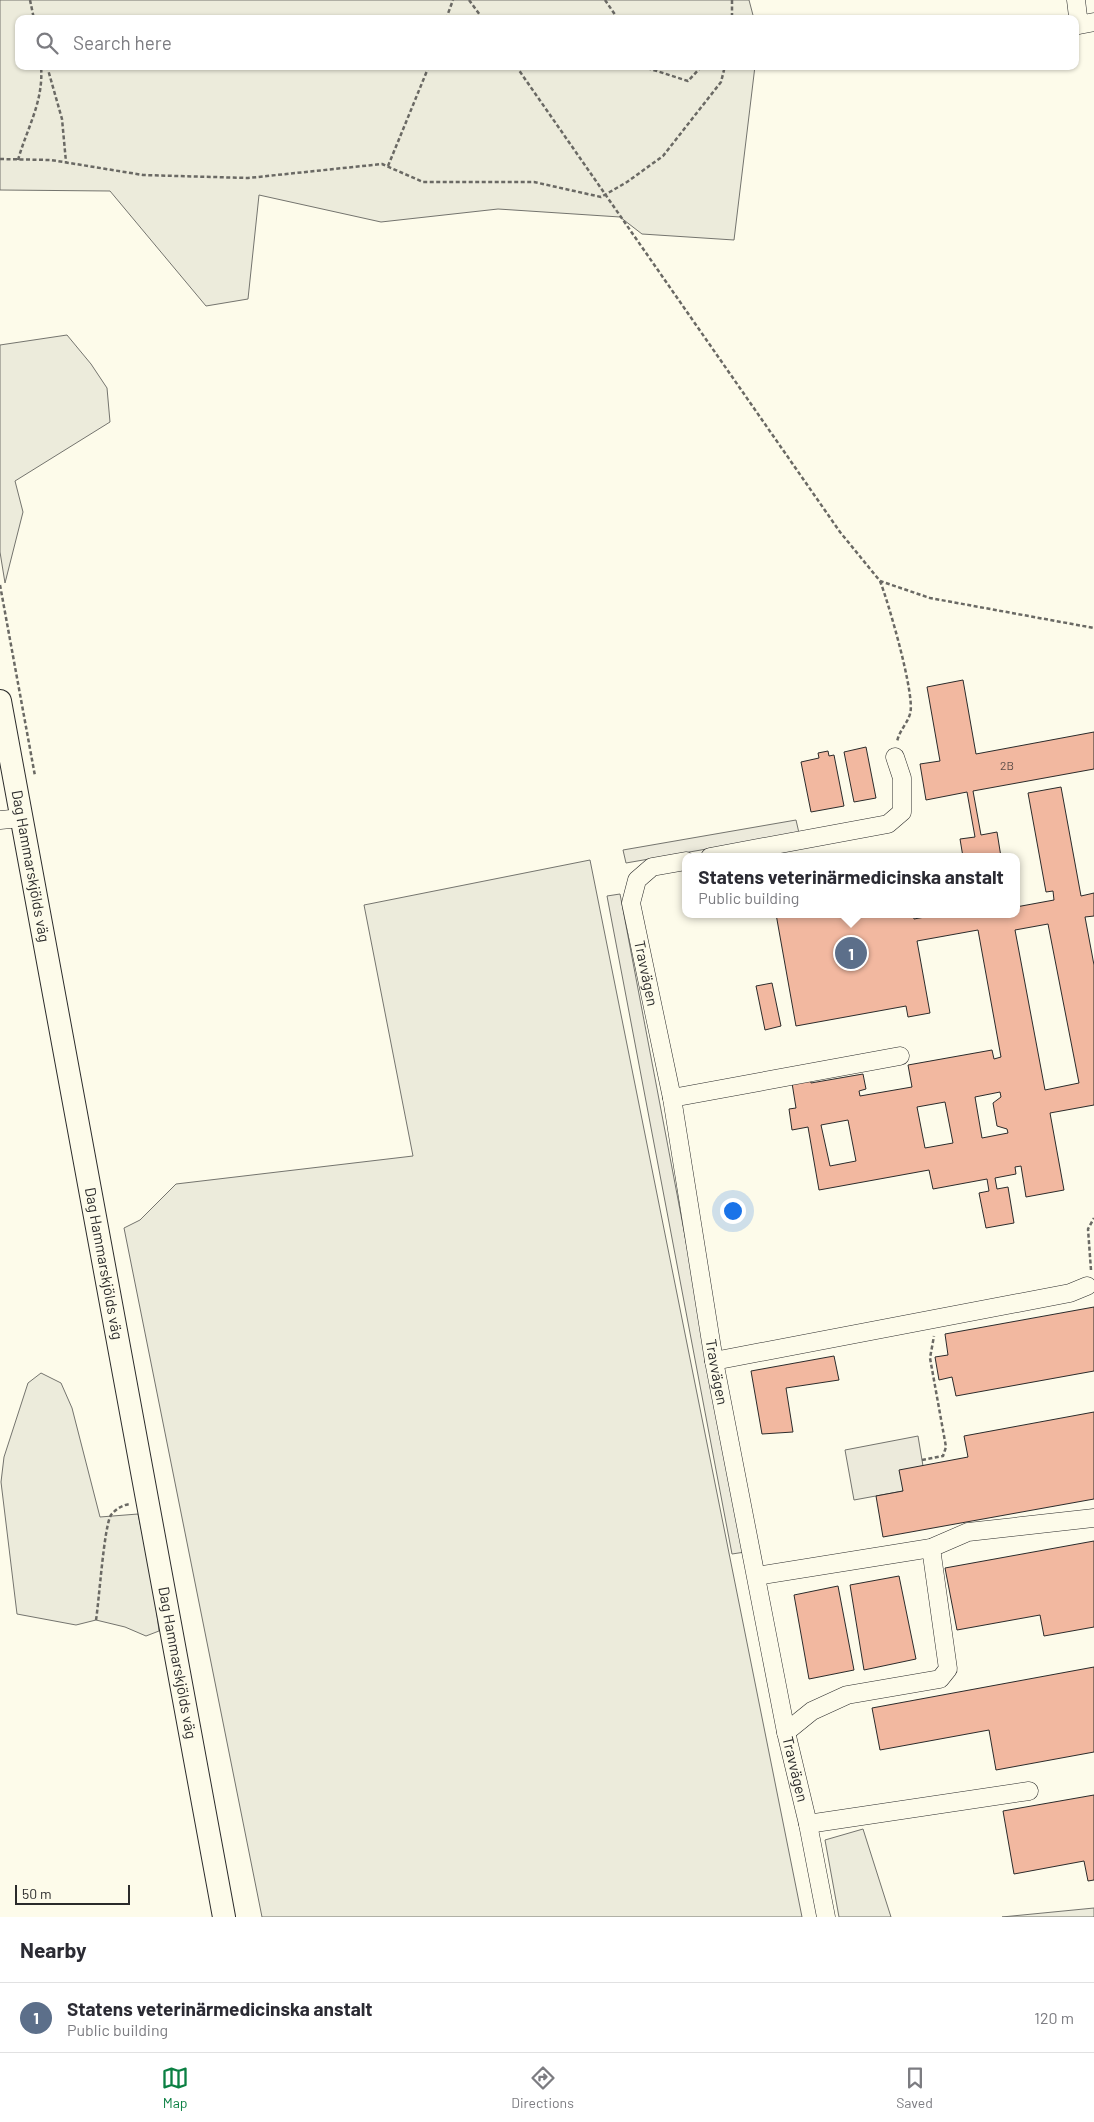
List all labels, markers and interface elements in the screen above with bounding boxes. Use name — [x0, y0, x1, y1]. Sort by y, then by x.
search box — [15, 15, 1079, 70]
icon: search — [33, 29, 61, 57]
text: Search here — [73, 31, 172, 54]
house number: 2B — [1000, 758, 1014, 772]
street label: Dag Hammarskjölds väg — [9, 789, 54, 944]
popup — [682, 853, 1020, 918]
text: Statens veterinärmedicinska anstalt — [698, 865, 1004, 888]
text: Public building — [698, 888, 799, 907]
pin: 1 — [835, 934, 867, 972]
street label: Travvägen — [631, 939, 662, 1008]
street label: Dag Hammarskjölds väg — [82, 1186, 127, 1341]
your location — [720, 1198, 746, 1224]
street label: Travvägen — [703, 1338, 732, 1406]
street label: Dag Hammarskjölds väg — [155, 1585, 201, 1740]
street label: Travvägen — [779, 1735, 812, 1804]
scale bar — [15, 1882, 130, 1905]
text: 50 m — [22, 1885, 51, 1902]
text: Nearby — [20, 1937, 86, 1962]
text: Statens veterinärmedicinska anstalt — [67, 1997, 373, 2020]
text: 1 — [33, 2008, 39, 2027]
text: 120 m — [1034, 2008, 1074, 2027]
text: Public building — [67, 2020, 168, 2039]
tab: Map — [161, 2064, 189, 2111]
tab: Directions — [511, 2064, 574, 2111]
tab: Saved — [896, 2064, 933, 2111]

